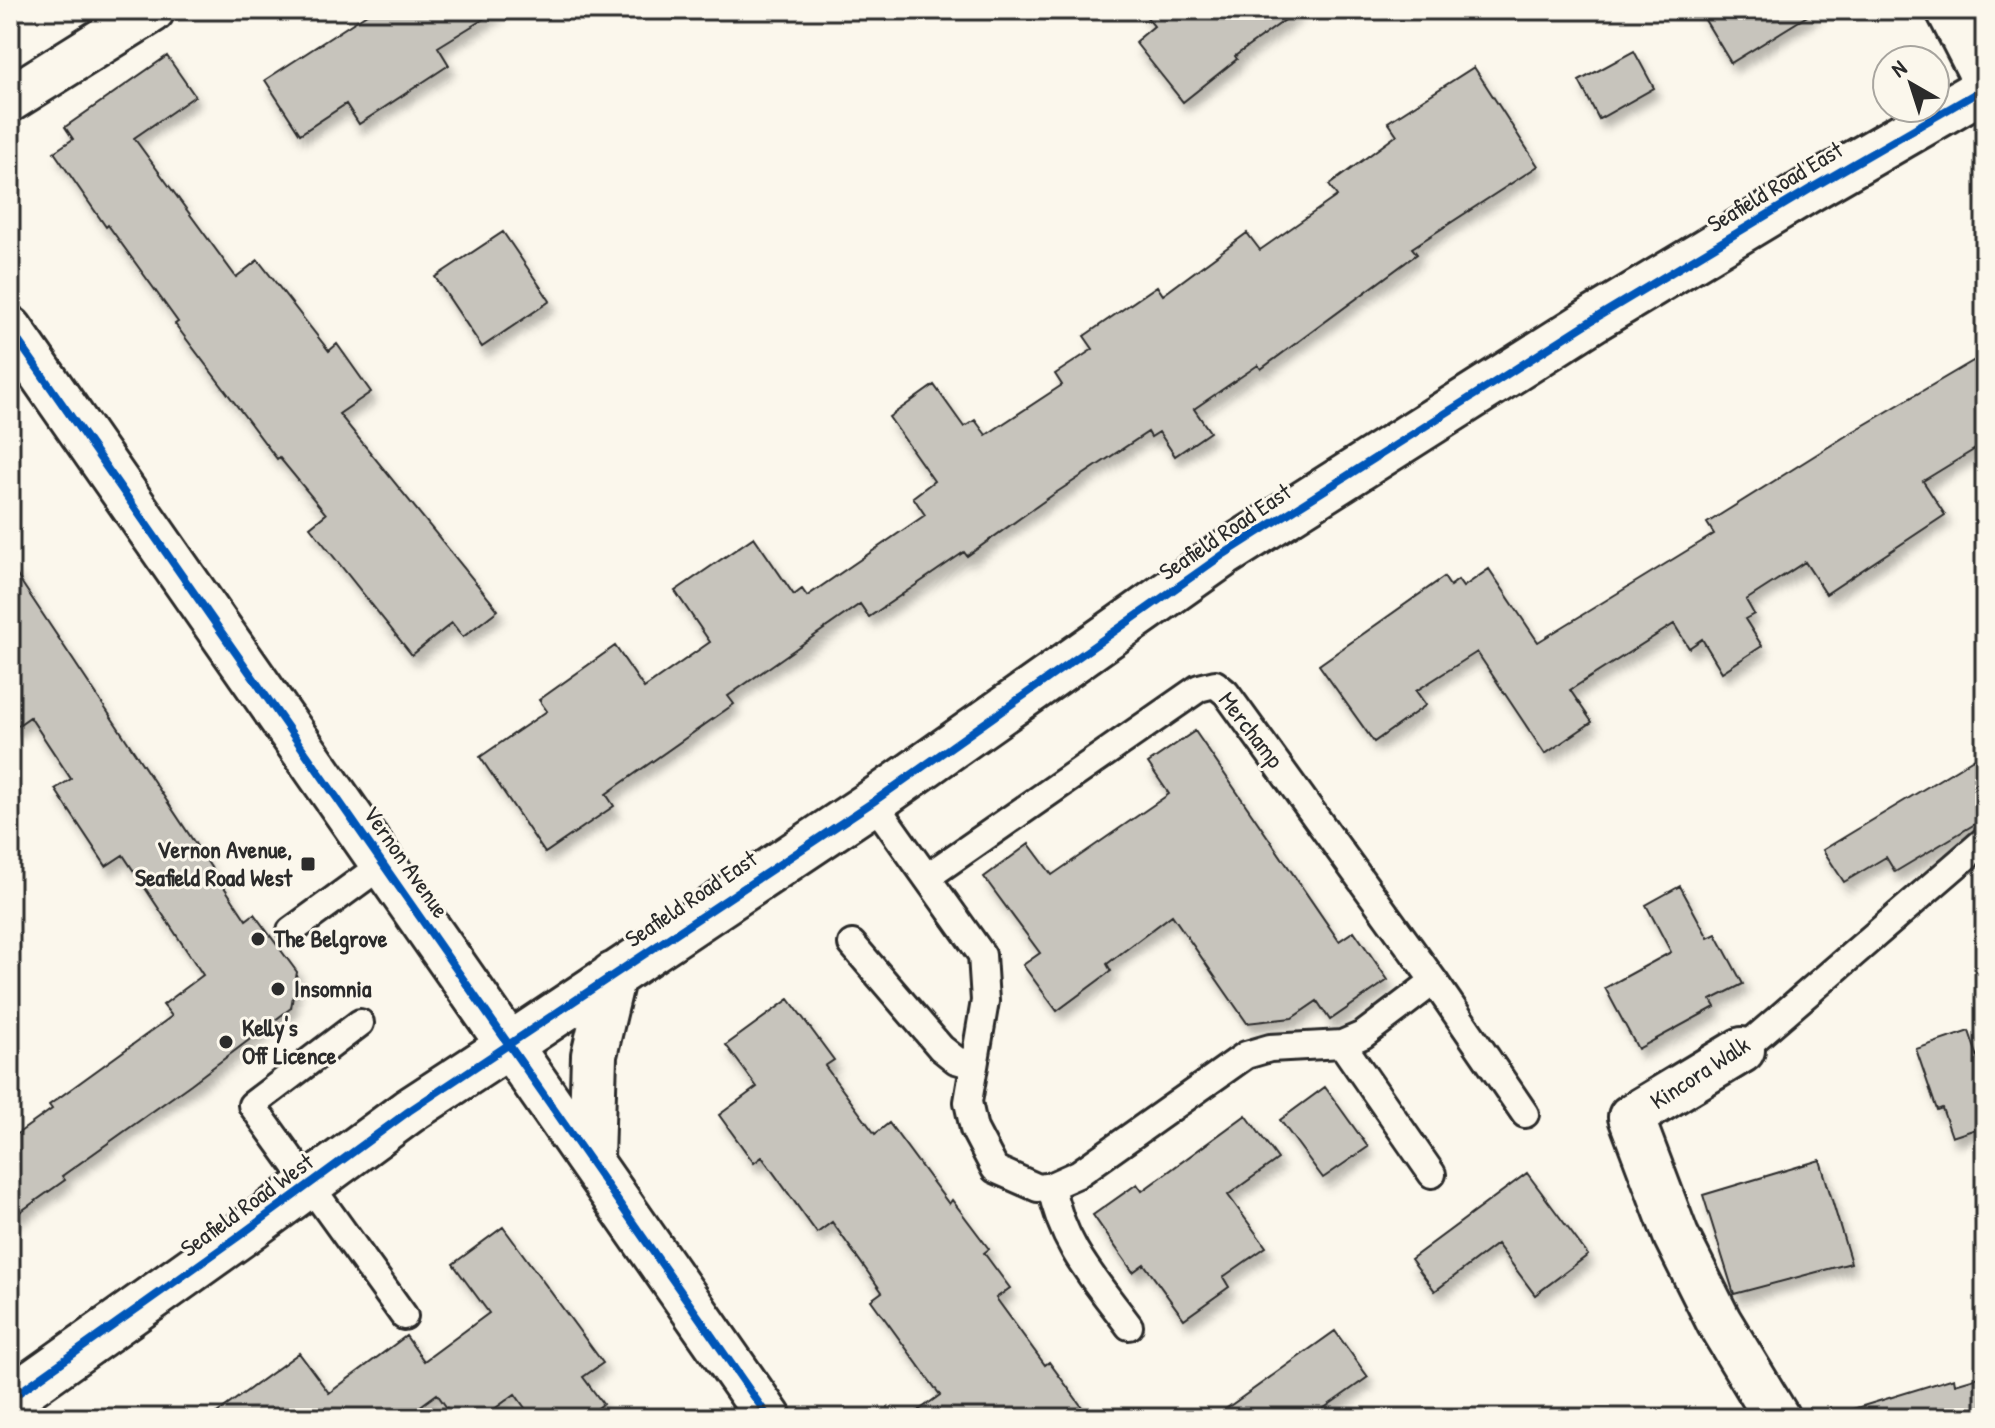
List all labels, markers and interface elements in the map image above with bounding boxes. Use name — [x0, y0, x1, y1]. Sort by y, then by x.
north arrow — [1871, 44, 1951, 124]
text: N — [1884, 53, 1913, 84]
street label: Seafield Road East — [1701, 133, 1849, 239]
street label: Seafield Road East — [1152, 475, 1297, 587]
street label: Merchamp — [1212, 685, 1292, 774]
street label: Vernon Avenue — [356, 799, 457, 924]
place label: Vernon Avenue, Seafield Road West — [135, 833, 293, 893]
street label: Seafield Road East — [618, 842, 763, 954]
marker: Vernon Avenue, Seafield Road West — [299, 855, 317, 873]
place label: The Belgrove — [273, 922, 388, 955]
marker: The Belgrove — [249, 930, 267, 948]
place label: Insomnia — [294, 972, 372, 1004]
marker: Insomnia — [269, 980, 287, 998]
place label: Kelly's Off Licence — [242, 1011, 337, 1071]
street label: Kincora Walk — [1644, 1028, 1755, 1116]
marker: Kelly's Off Licence — [217, 1033, 235, 1051]
street label: Seafield Road West — [173, 1145, 320, 1263]

